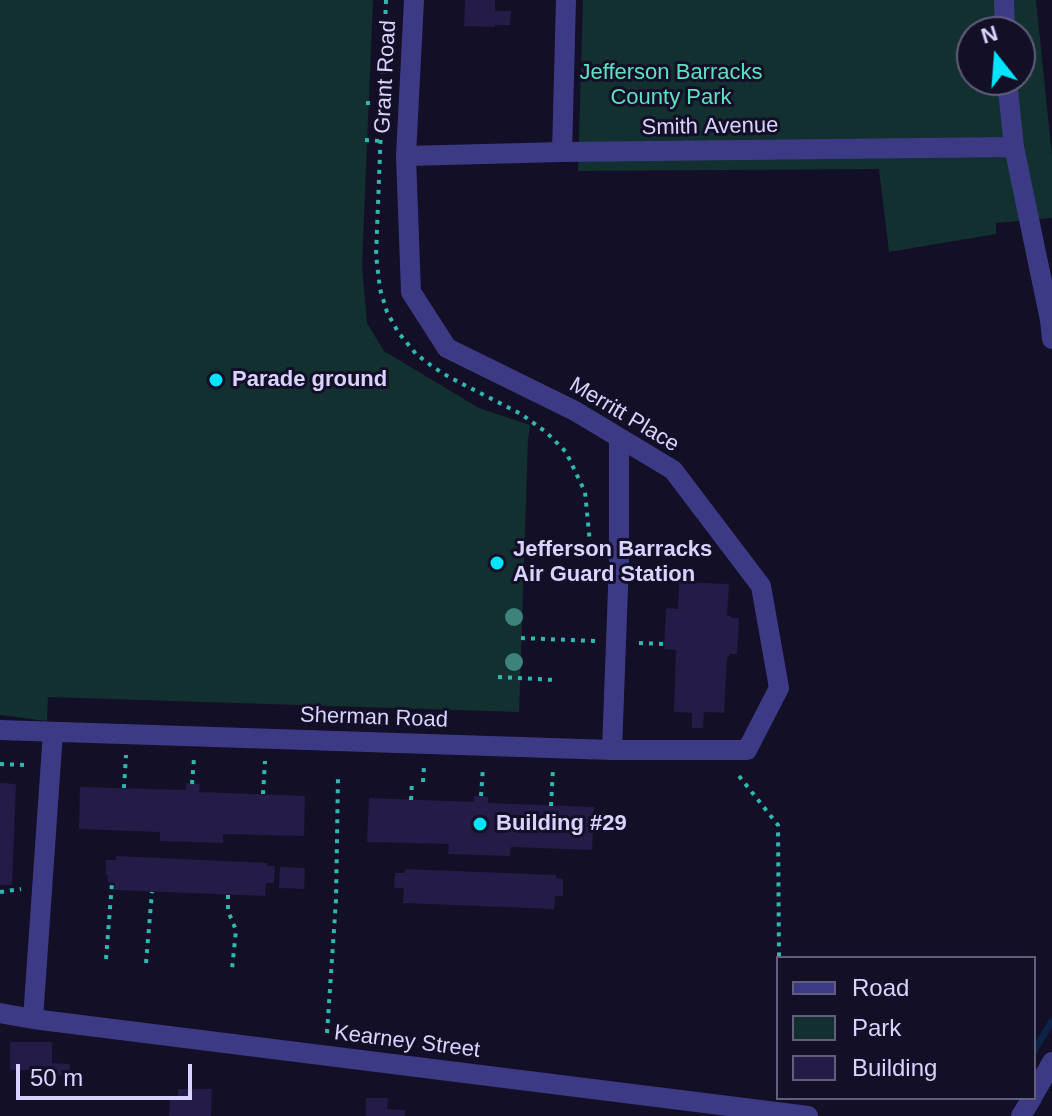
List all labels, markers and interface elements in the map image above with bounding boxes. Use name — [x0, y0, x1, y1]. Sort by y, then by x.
north arrow — [956, 16, 1036, 96]
street label: Grant Road — [370, 20, 402, 134]
text: N — [978, 20, 1001, 49]
park label: Jefferson Barracks County Park — [579, 60, 763, 112]
street label: Smith Avenue — [641, 113, 779, 141]
place label: Parade ground — [232, 367, 387, 393]
marker: Parade ground — [207, 371, 225, 389]
street label: Merritt Place — [564, 372, 684, 458]
place label: Jefferson Barracks Air Guard Station — [513, 537, 712, 588]
marker: Jefferson Barracks Air Guard Station — [488, 554, 506, 572]
street label: Sherman Road — [300, 702, 448, 734]
place label: Building #29 — [496, 811, 627, 837]
marker: Building #29 — [471, 815, 489, 833]
legend — [776, 956, 1036, 1100]
text: Road — [852, 974, 909, 1001]
text: Park — [852, 1014, 901, 1041]
street label: Kearney Street — [333, 1020, 481, 1064]
scale bar — [20, 1048, 196, 1098]
text: Building — [852, 1054, 937, 1081]
text: 50 m — [30, 1064, 83, 1091]

